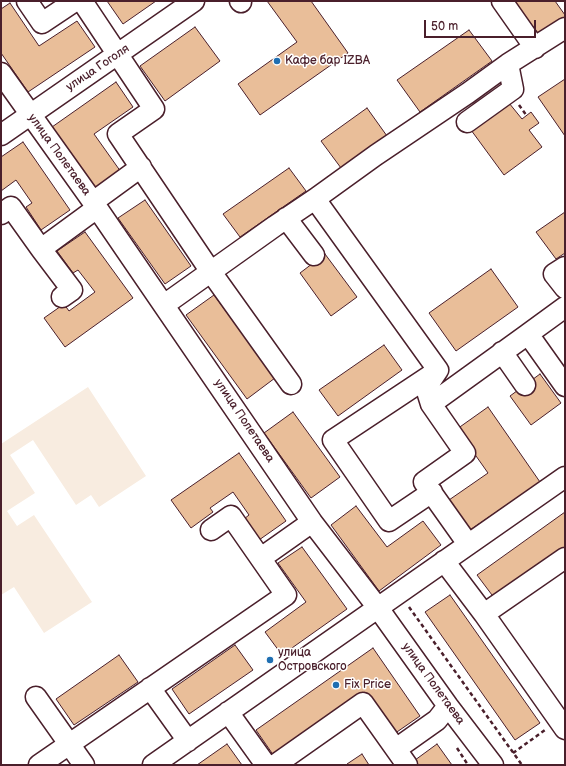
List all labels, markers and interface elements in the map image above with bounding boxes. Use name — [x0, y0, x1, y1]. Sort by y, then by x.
scale bar — [426, 12, 538, 38]
text: 50 m — [431, 19, 458, 34]
street label: улица Гоголя — [64, 42, 132, 94]
place label: Кафе бар IZBA — [285, 54, 370, 68]
marker: Кафе бар IZBA — [272, 56, 282, 66]
street label: улица Полетаева — [25, 111, 93, 199]
street label: улица Полетаева — [211, 377, 277, 465]
street label: улица Полетаева — [399, 640, 467, 728]
place label: улица Островского — [278, 646, 346, 674]
marker: улица Островского — [265, 655, 275, 665]
place label: Fix Price — [344, 678, 391, 692]
marker: Fix Price — [331, 680, 341, 690]

